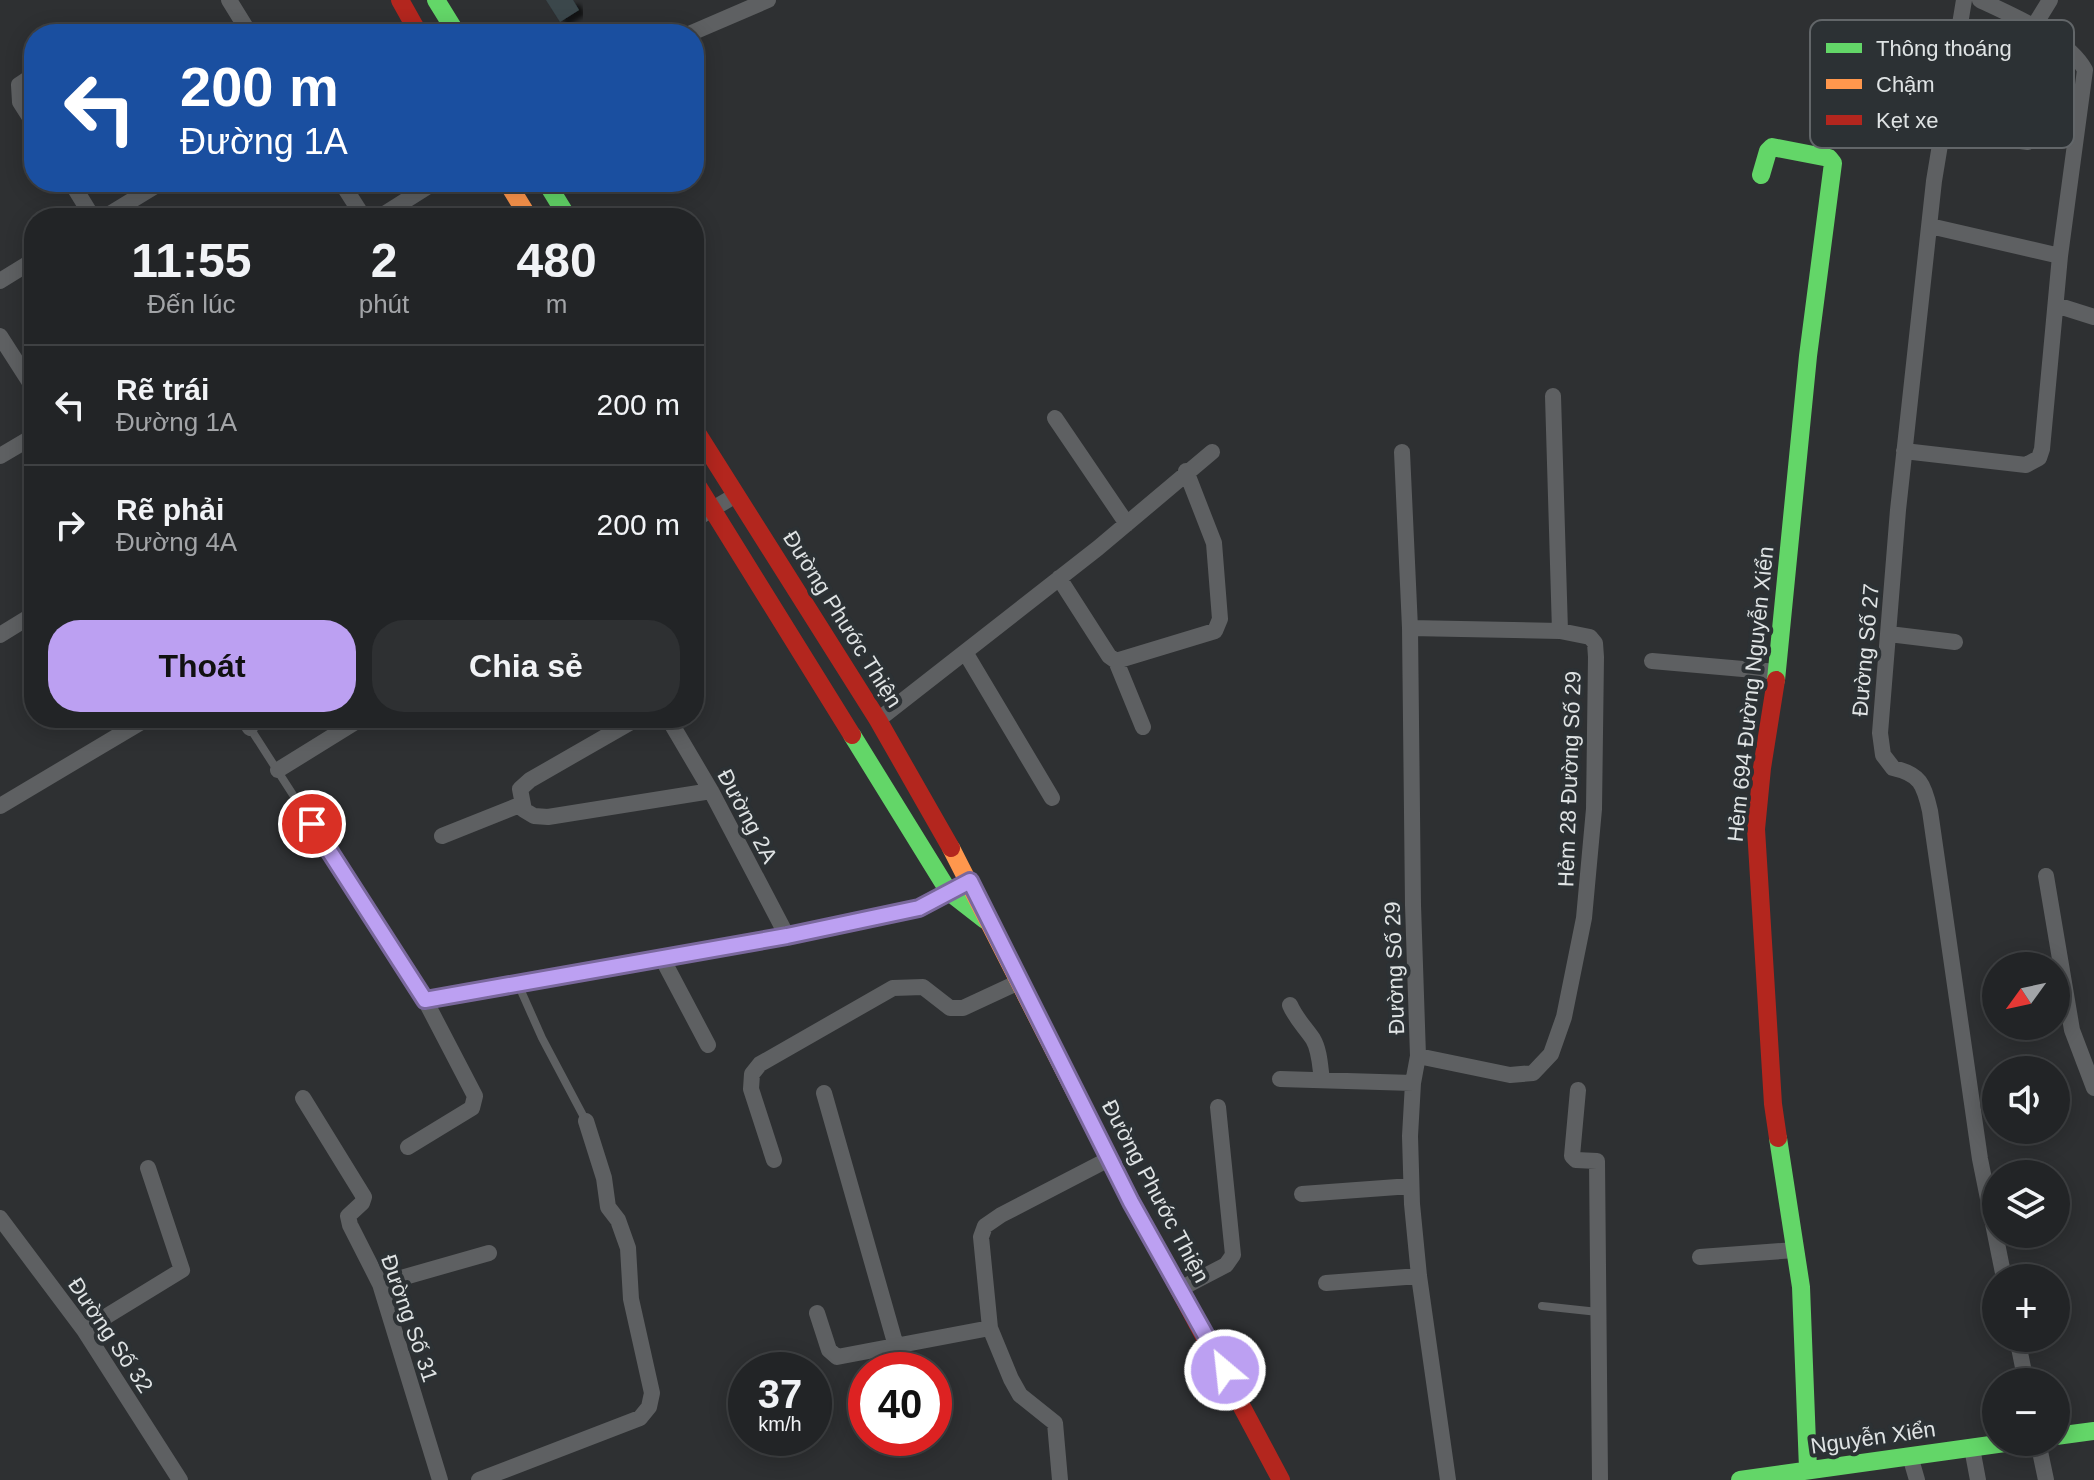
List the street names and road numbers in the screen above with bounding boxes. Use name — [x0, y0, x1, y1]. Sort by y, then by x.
street label: Đường Phước Thiện — [778, 526, 907, 712]
street label: Hẻm 694 Đường Nguyễn Xiển — [1723, 545, 1778, 843]
street label: Đường Số 27 — [1847, 583, 1884, 717]
street label: Hẻm 28 Đường Số 29 — [1553, 671, 1586, 888]
street label: Đường 2A — [712, 765, 783, 868]
street label: Đường Số 29 — [1380, 901, 1409, 1035]
street label: Đường Phước Thiện — [1097, 1096, 1214, 1287]
street label: Đường Số 31 — [376, 1251, 443, 1385]
street label: Đường Số 32 — [63, 1273, 158, 1397]
street label: Nguyễn Xiển — [1809, 1416, 1937, 1459]

